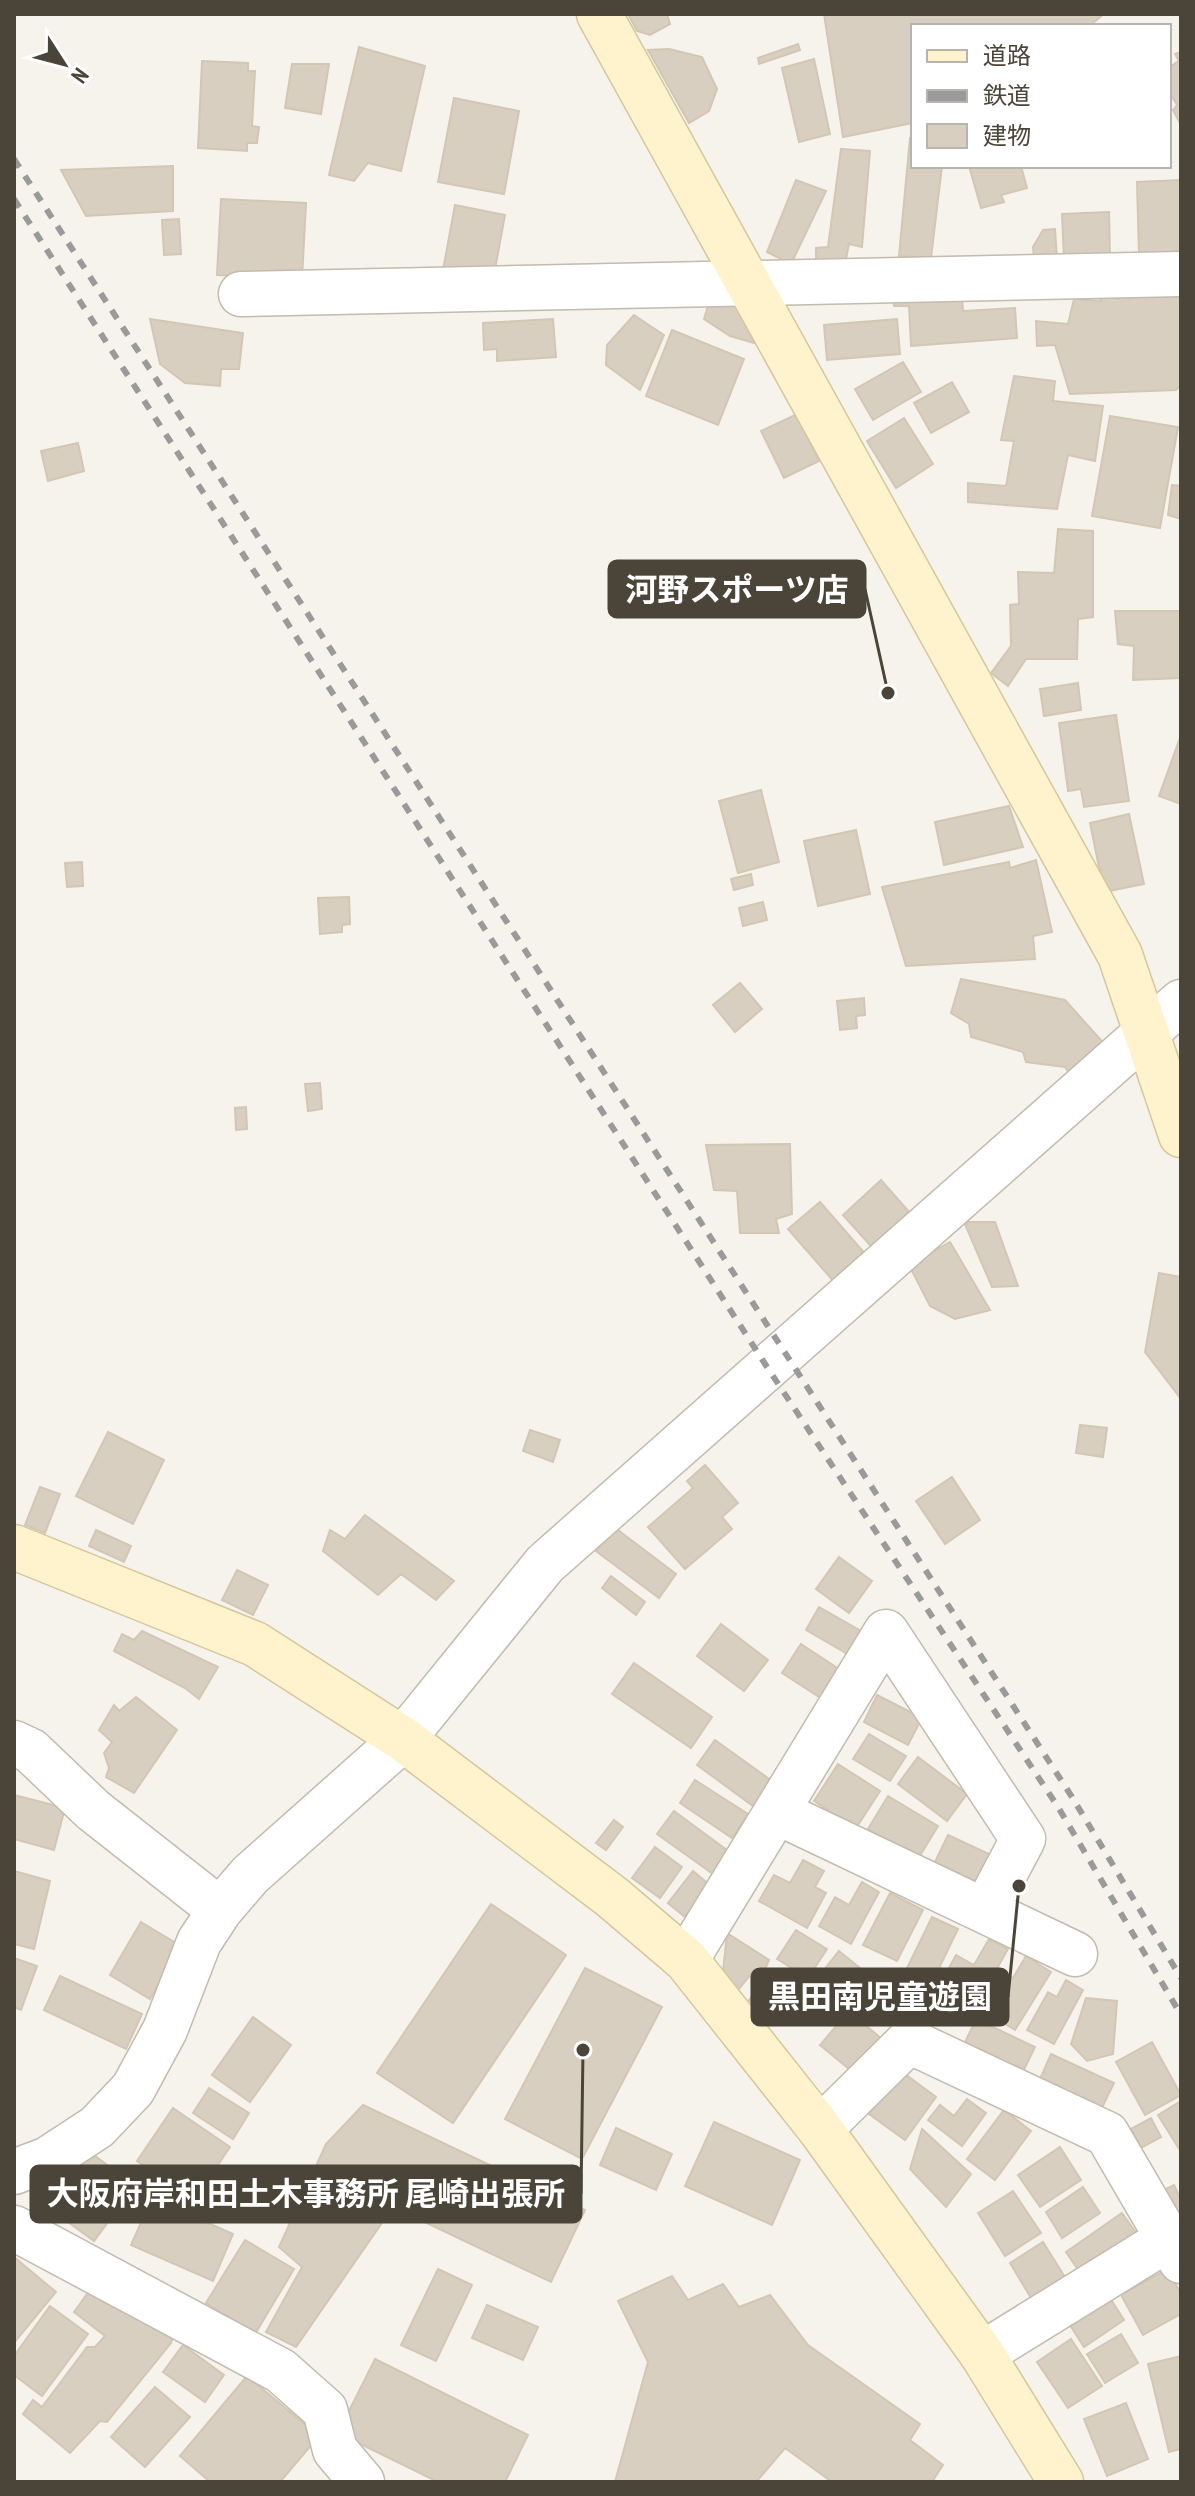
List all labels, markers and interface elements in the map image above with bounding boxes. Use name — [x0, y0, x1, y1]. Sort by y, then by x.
north arrow — [24, 24, 104, 104]
legend — [911, 24, 1171, 168]
text: 道路 — [983, 40, 1031, 71]
text: N — [65, 63, 95, 89]
text: 鉄道 — [983, 80, 1031, 111]
text: 建物 — [983, 120, 1031, 151]
callout: 河野スポーツ店 — [609, 561, 865, 617]
text: 河野スポーツ店 — [625, 568, 849, 610]
callout: 黒田南児童遊園 — [752, 1969, 1008, 2025]
text: 黒田南児童遊園 — [768, 1975, 992, 2017]
callout: 大阪府岸和田土木事務所 尾崎出張所 — [31, 2166, 581, 2222]
text: 大阪府岸和田土木事務所 尾崎出張所 — [47, 2172, 565, 2214]

